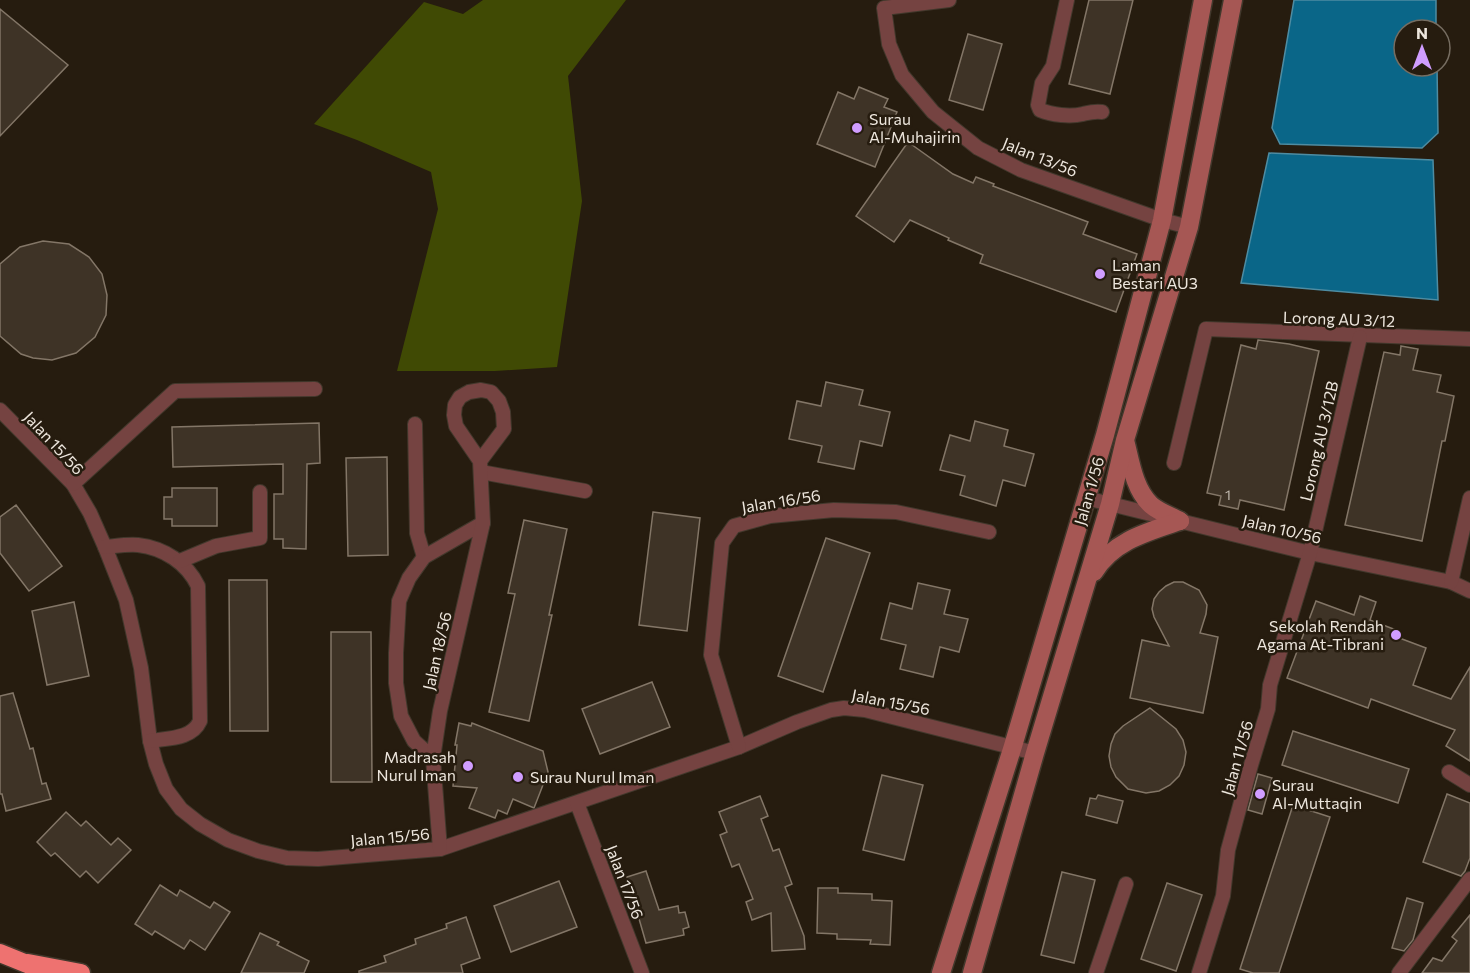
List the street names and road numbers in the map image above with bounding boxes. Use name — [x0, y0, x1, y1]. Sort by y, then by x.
street label: Jalan 13/56 — [1000, 133, 1081, 180]
street label: Lorong AU 3/12 — [1283, 307, 1396, 330]
street label: Lorong AU 3/12B — [1295, 379, 1342, 503]
street label: Jalan 15/56 — [20, 407, 88, 478]
street label: Jalan 1/56 — [1070, 454, 1107, 527]
street label: Jalan 16/56 — [740, 485, 822, 516]
street label: Jalan 10/56 — [1241, 510, 1324, 547]
street label: Jalan 18/56 — [418, 610, 455, 692]
street label: Jalan 15/56 — [850, 685, 932, 718]
street label: Jalan 11/56 — [1217, 718, 1256, 798]
street label: Jalan 15/56 — [350, 824, 430, 849]
street label: Jalan 17/56 — [603, 842, 648, 922]

